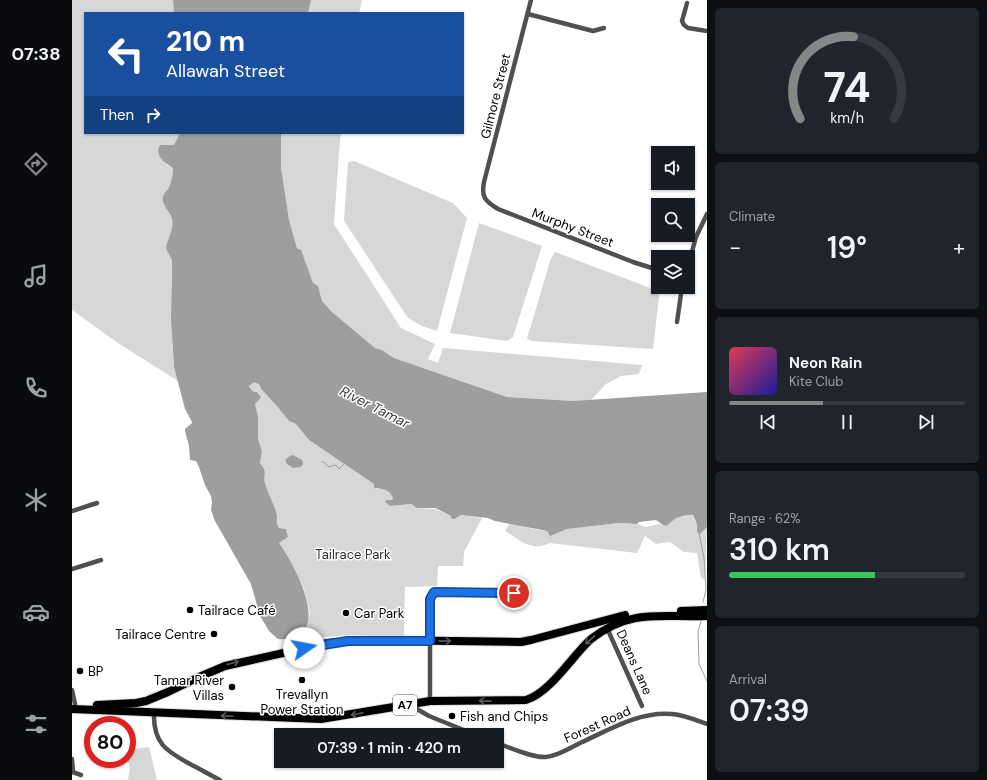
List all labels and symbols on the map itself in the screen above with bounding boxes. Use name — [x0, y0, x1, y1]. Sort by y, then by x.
street label: Gilmore Street — [477, 52, 514, 141]
street label: Murphy Street — [530, 204, 616, 251]
water label: River Tamar — [337, 382, 414, 433]
park label: Tailrace Park — [315, 546, 391, 563]
pin — [497, 576, 531, 610]
place label: Tailrace Café — [198, 602, 276, 619]
marker: Tailrace Café — [185, 605, 195, 615]
place label: Car Park — [354, 605, 405, 622]
marker: Car Park — [341, 608, 351, 618]
place label: Tailrace Centre — [115, 626, 206, 643]
position arrow — [283, 627, 325, 669]
street label: Deans Lane — [613, 627, 656, 697]
marker: Tailrace Centre — [209, 629, 219, 639]
one-way arrow — [586, 635, 596, 644]
one-way arrow — [438, 637, 451, 645]
one-way arrow — [227, 659, 240, 667]
place label: BP — [88, 663, 104, 680]
marker: BP — [75, 666, 85, 676]
place label: Tamar River Villas — [154, 672, 224, 704]
marker: Trevallyn Power Station — [297, 675, 307, 685]
marker: Tamar River Villas — [227, 682, 237, 692]
place label: Trevallyn Power Station — [261, 686, 343, 718]
road number: A7 — [393, 695, 417, 715]
one-way arrow — [479, 697, 492, 704]
street label: Forest Road — [561, 702, 633, 747]
place label: Fish and Chips — [460, 708, 548, 725]
one-way arrow — [350, 710, 363, 718]
marker: Fish and Chips — [447, 711, 457, 721]
one-way arrow — [221, 713, 234, 720]
speed limit sign: 80 — [84, 716, 136, 768]

